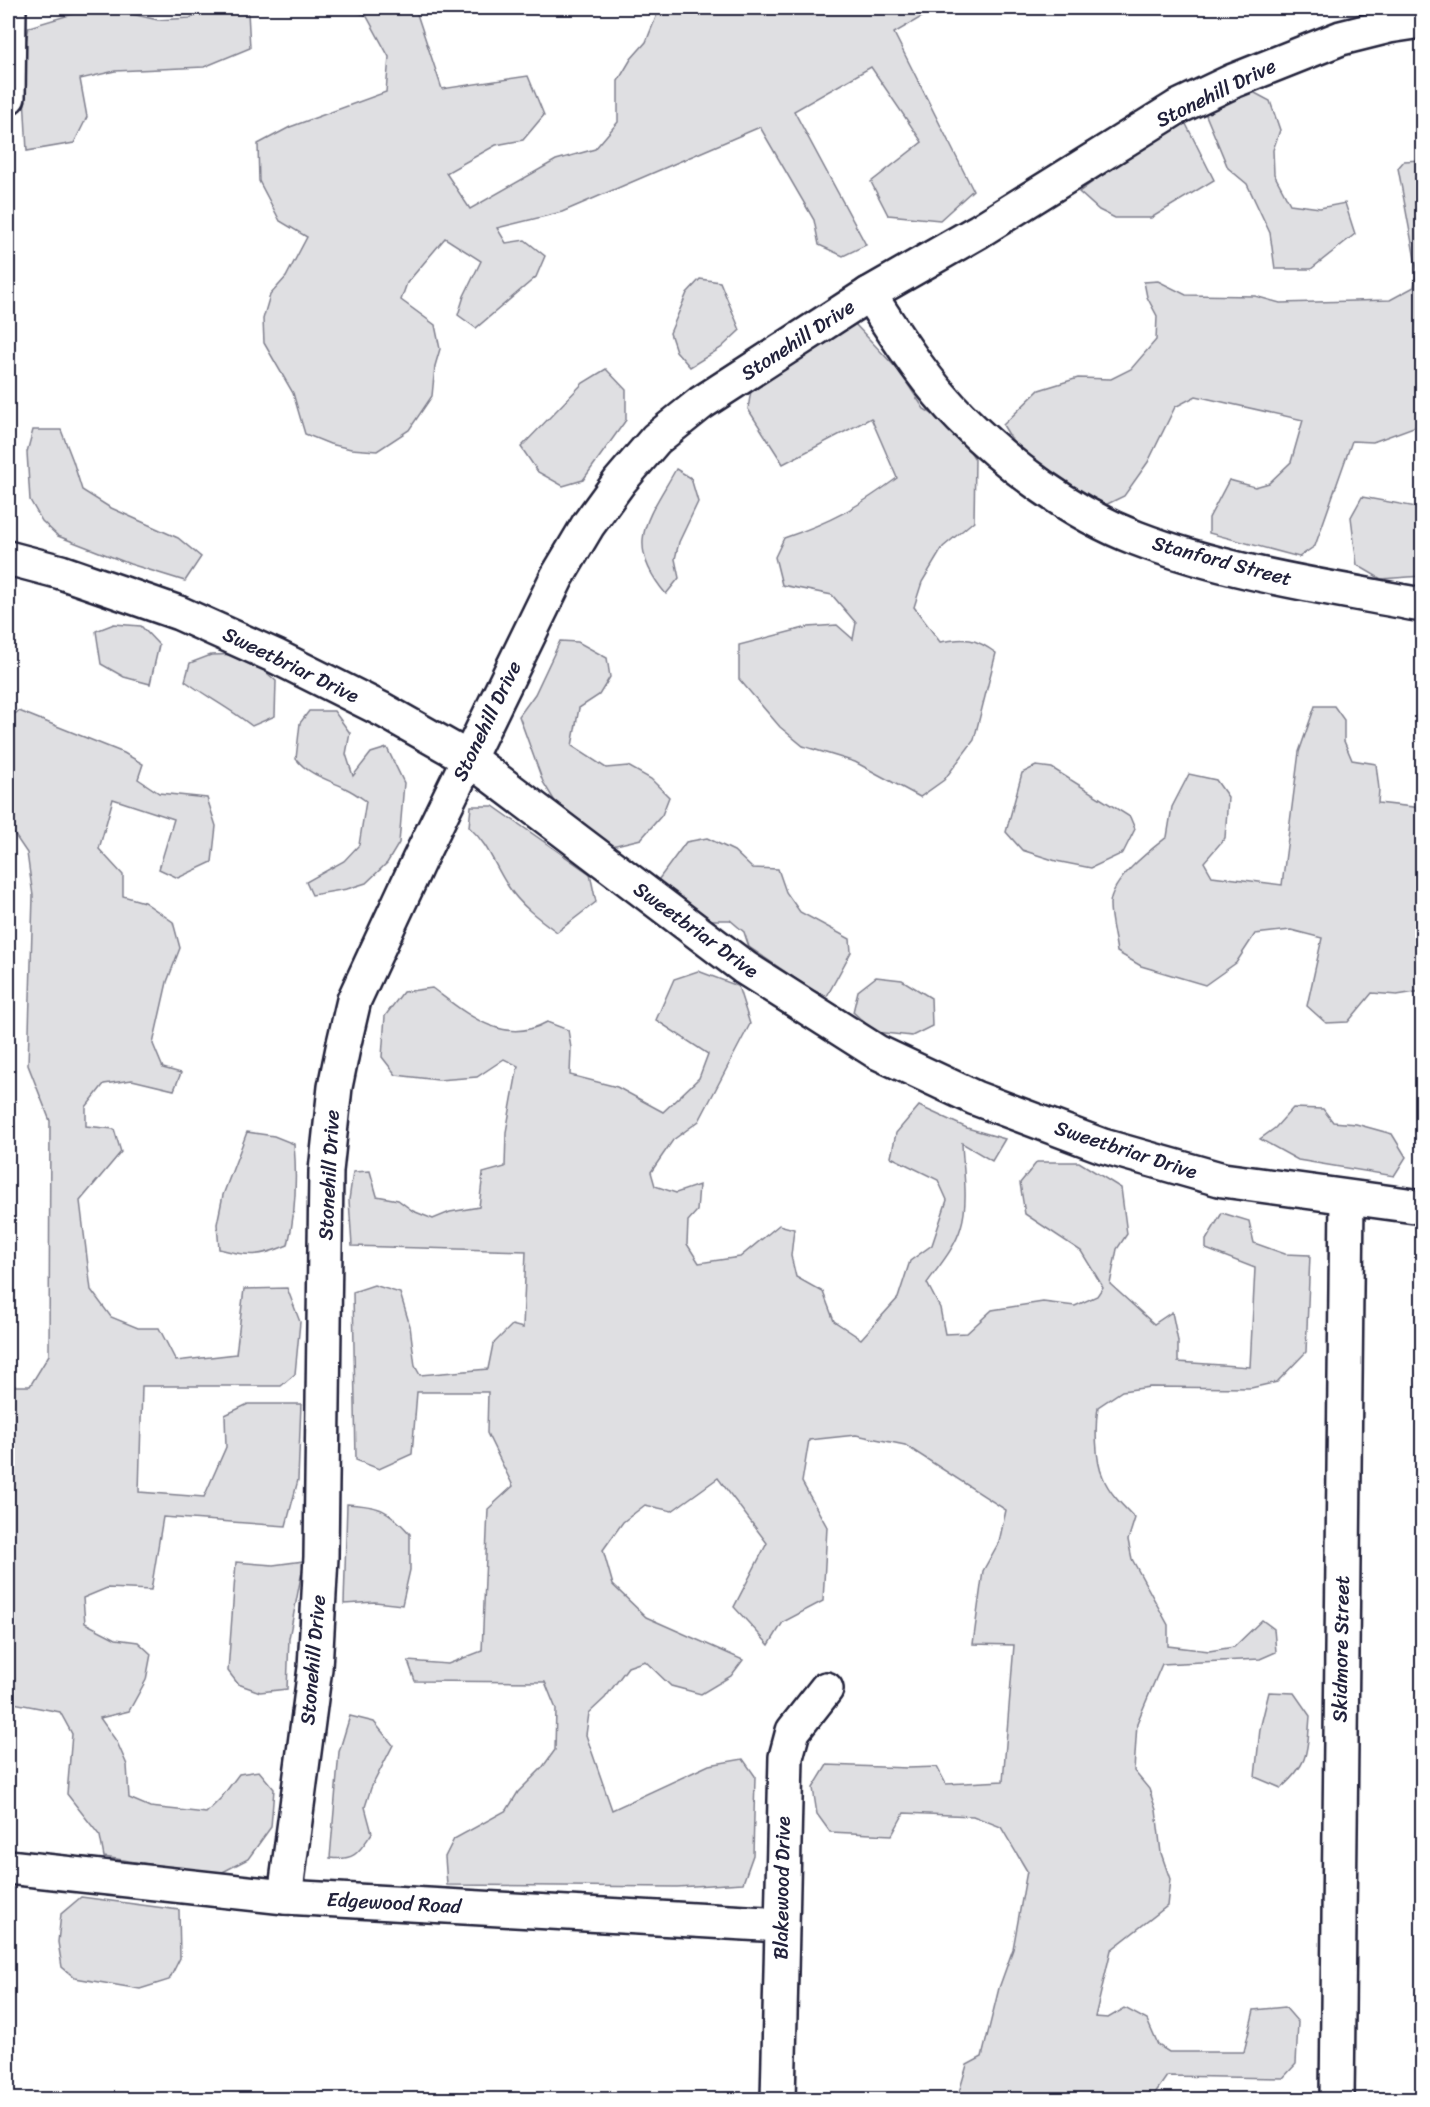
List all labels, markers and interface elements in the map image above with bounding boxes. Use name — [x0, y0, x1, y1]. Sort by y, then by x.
street label: Stonehill Drive — [1150, 49, 1282, 137]
street label: Stonehill Drive — [734, 290, 862, 390]
street label: Stanford Street — [1148, 526, 1296, 596]
street label: Sweetbriar Drive — [217, 617, 366, 713]
street label: Stonehill Drive — [443, 655, 531, 787]
street label: Sweetbriar Drive — [626, 872, 767, 988]
street label: Stonehill Drive — [308, 1109, 350, 1241]
street label: Sweetbriar Drive — [1050, 1110, 1202, 1190]
street label: Skidmore Street — [1322, 1575, 1360, 1723]
street label: Stonehill Drive — [290, 1594, 336, 1726]
street label: Blakewood Drive — [763, 1816, 801, 1960]
street label: Edgewood Road — [326, 1882, 464, 1924]

